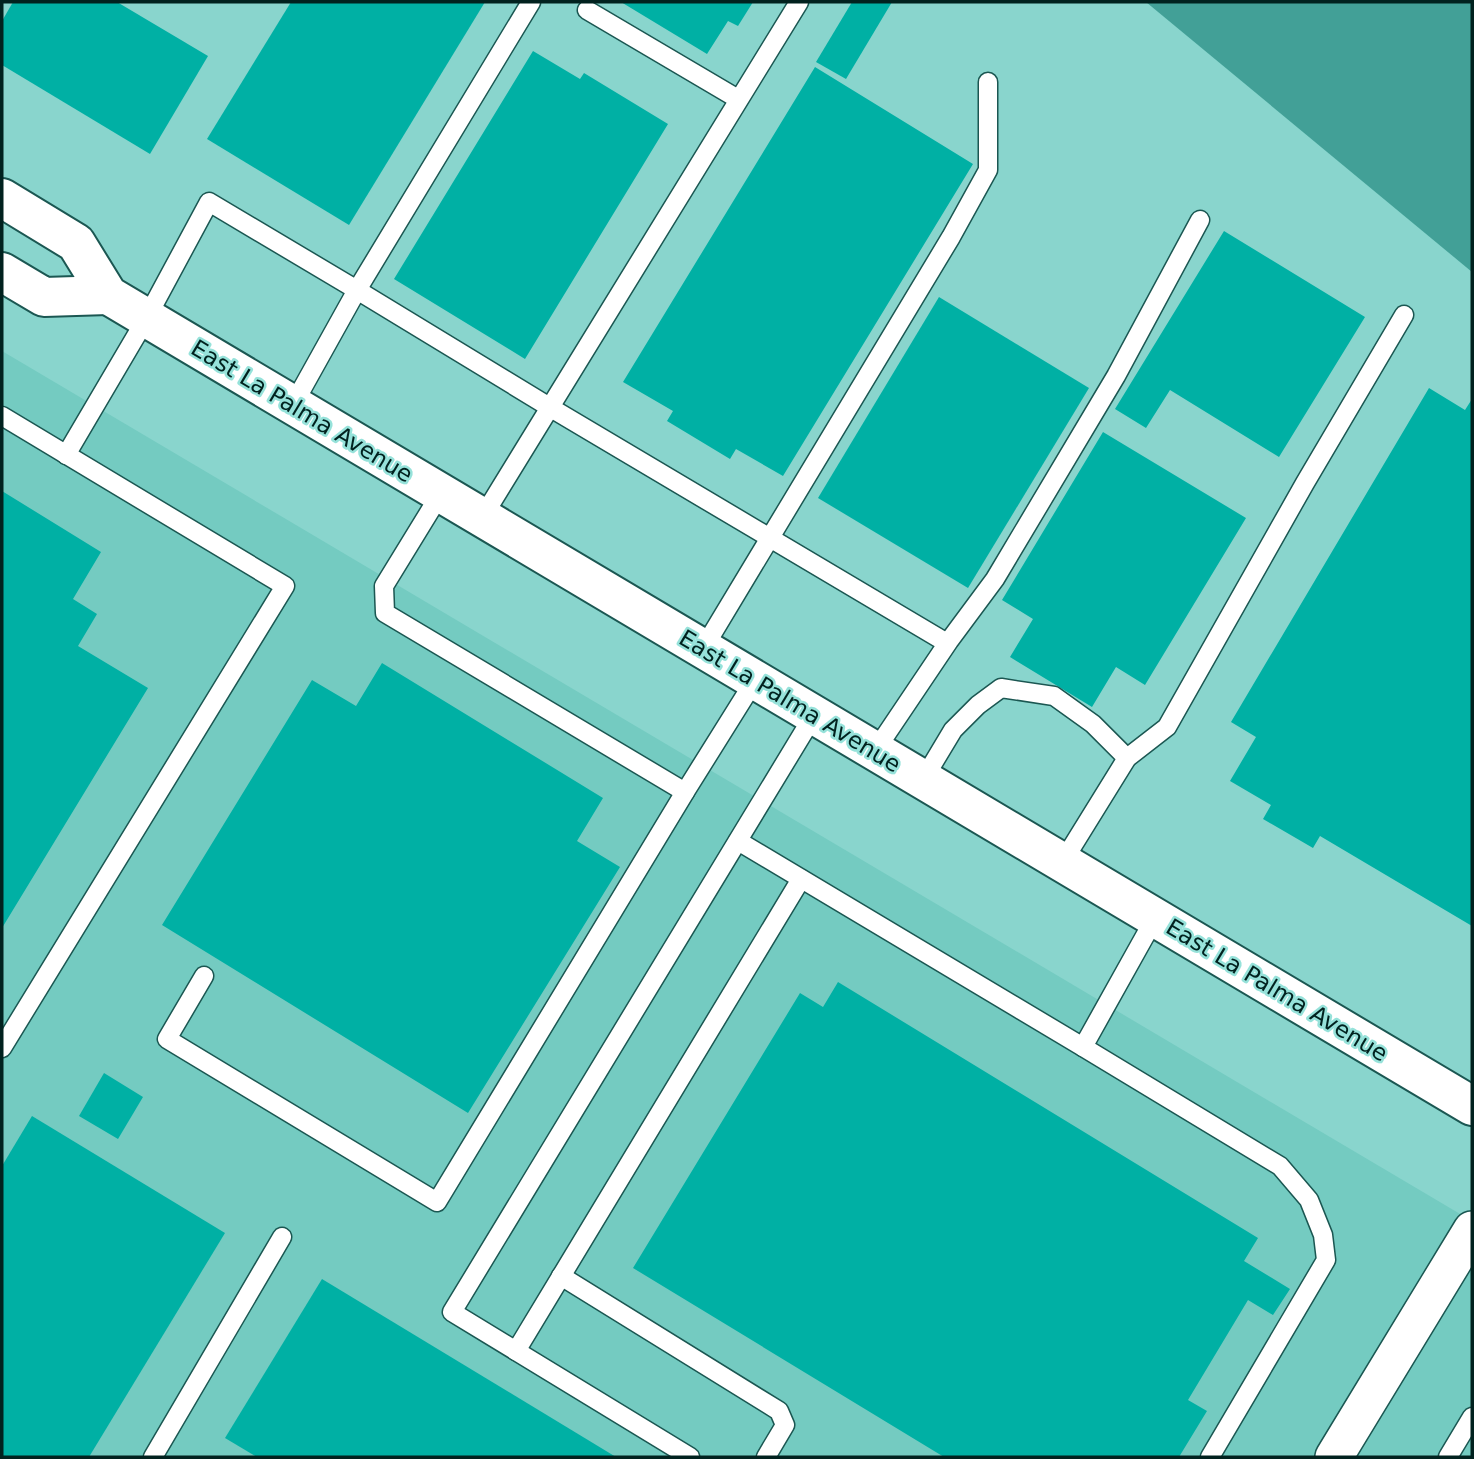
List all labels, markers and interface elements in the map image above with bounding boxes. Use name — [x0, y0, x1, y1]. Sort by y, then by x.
street label: East La Palma Avenue — [187, 335, 417, 487]
street label: East La Palma Avenue — [675, 625, 905, 777]
street label: East La Palma Avenue — [1162, 914, 1392, 1066]

